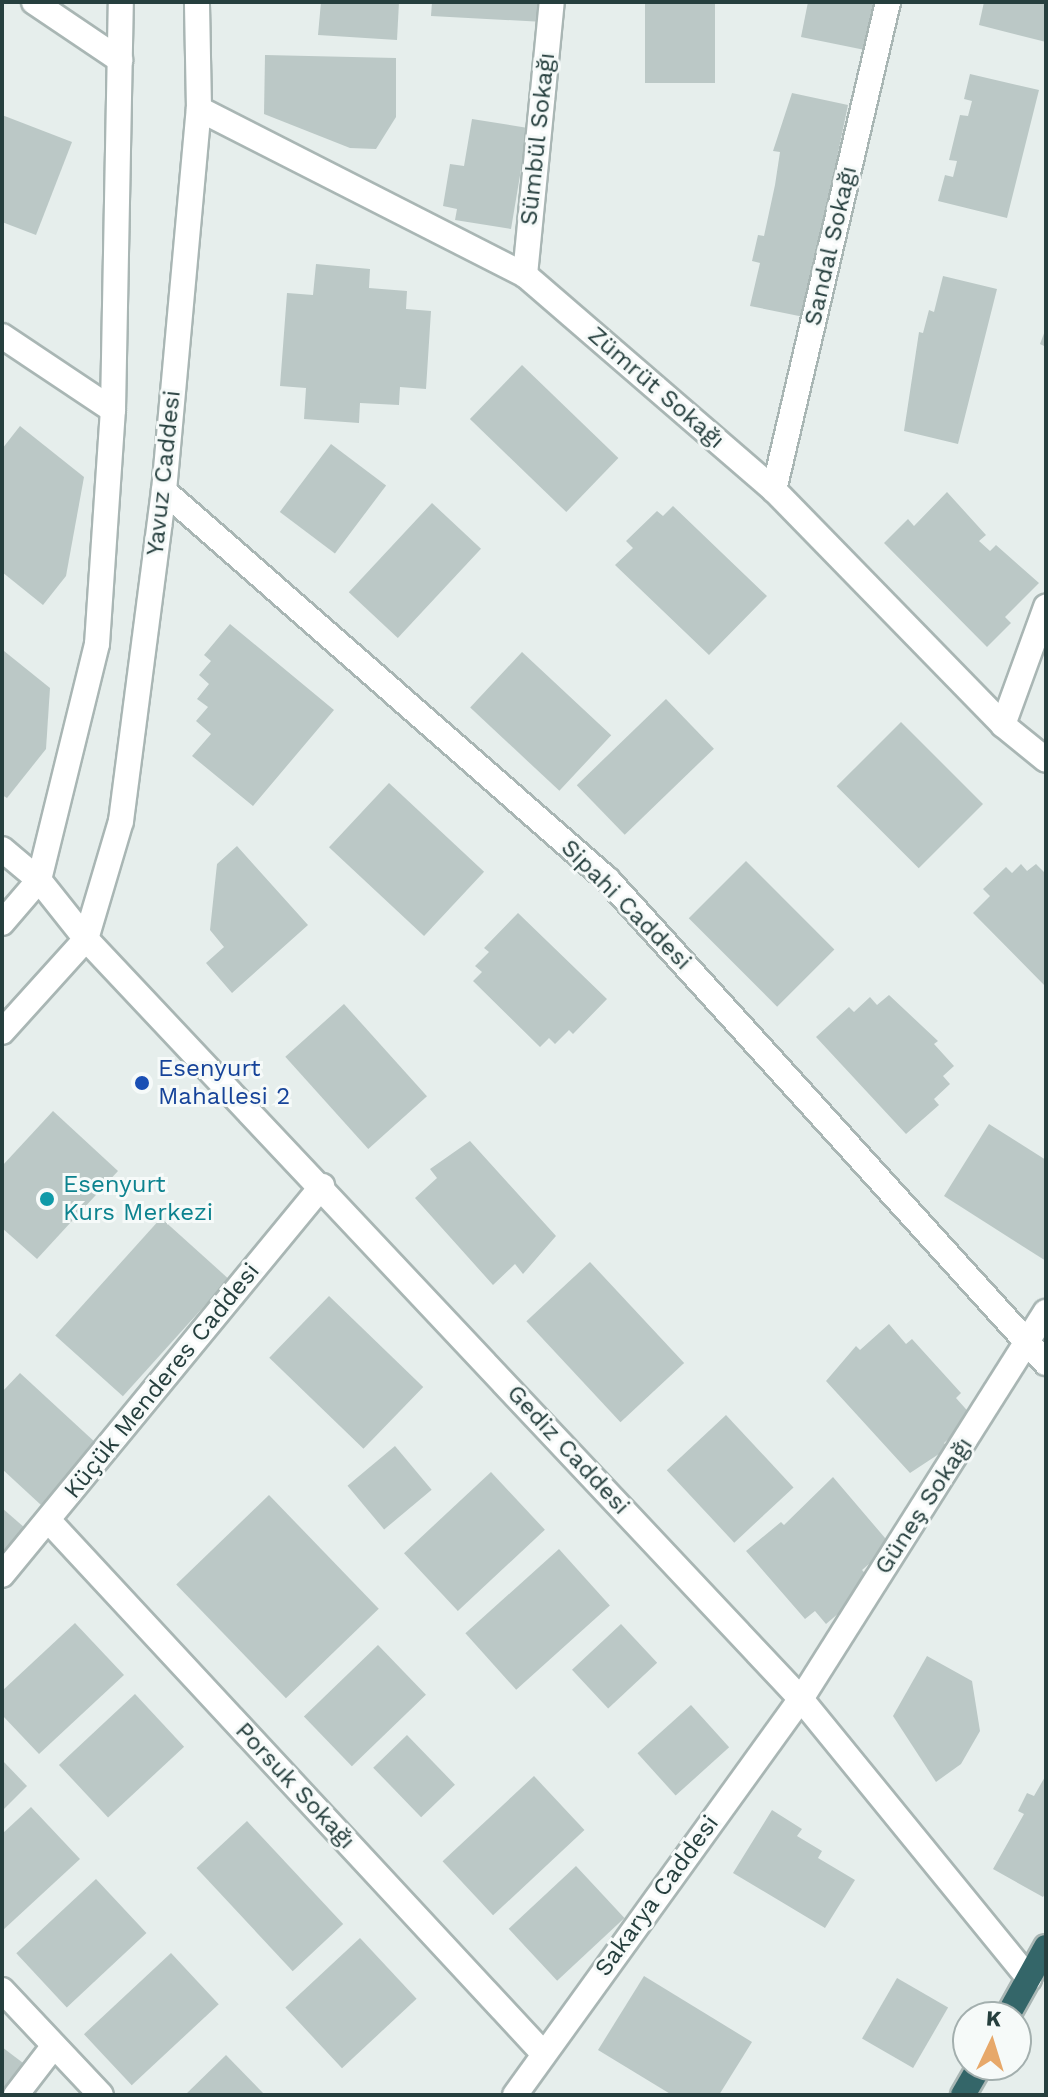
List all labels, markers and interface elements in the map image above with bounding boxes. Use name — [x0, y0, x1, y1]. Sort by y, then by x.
street label: Sümbül Sokağı — [515, 51, 561, 227]
street label: Sandal Sokağı — [799, 163, 863, 329]
street label: Zümrüt Sokağı — [582, 321, 730, 455]
street label: Yavuz Caddesi — [141, 389, 187, 557]
street label: Sipahi Caddesi — [555, 834, 697, 976]
place label: Esenyurt Mahallesi 2 — [158, 1055, 290, 1111]
marker: Esenyurt Mahallesi 2 — [133, 1074, 151, 1092]
place label: Esenyurt Kurs Merkezi — [63, 1171, 213, 1227]
marker: Esenyurt Kurs Merkezi — [38, 1190, 56, 1208]
street label: Küçük Menderes Caddesi — [58, 1257, 266, 1505]
street label: Gediz Caddesi — [501, 1379, 635, 1521]
street label: Güneş Sokağı — [869, 1432, 979, 1580]
street label: Porsuk Sokağı — [229, 1716, 361, 1856]
street label: Sakarya Caddesi — [589, 1810, 725, 1982]
north arrow — [952, 2001, 1032, 2081]
text: K — [985, 2006, 1002, 2032]

